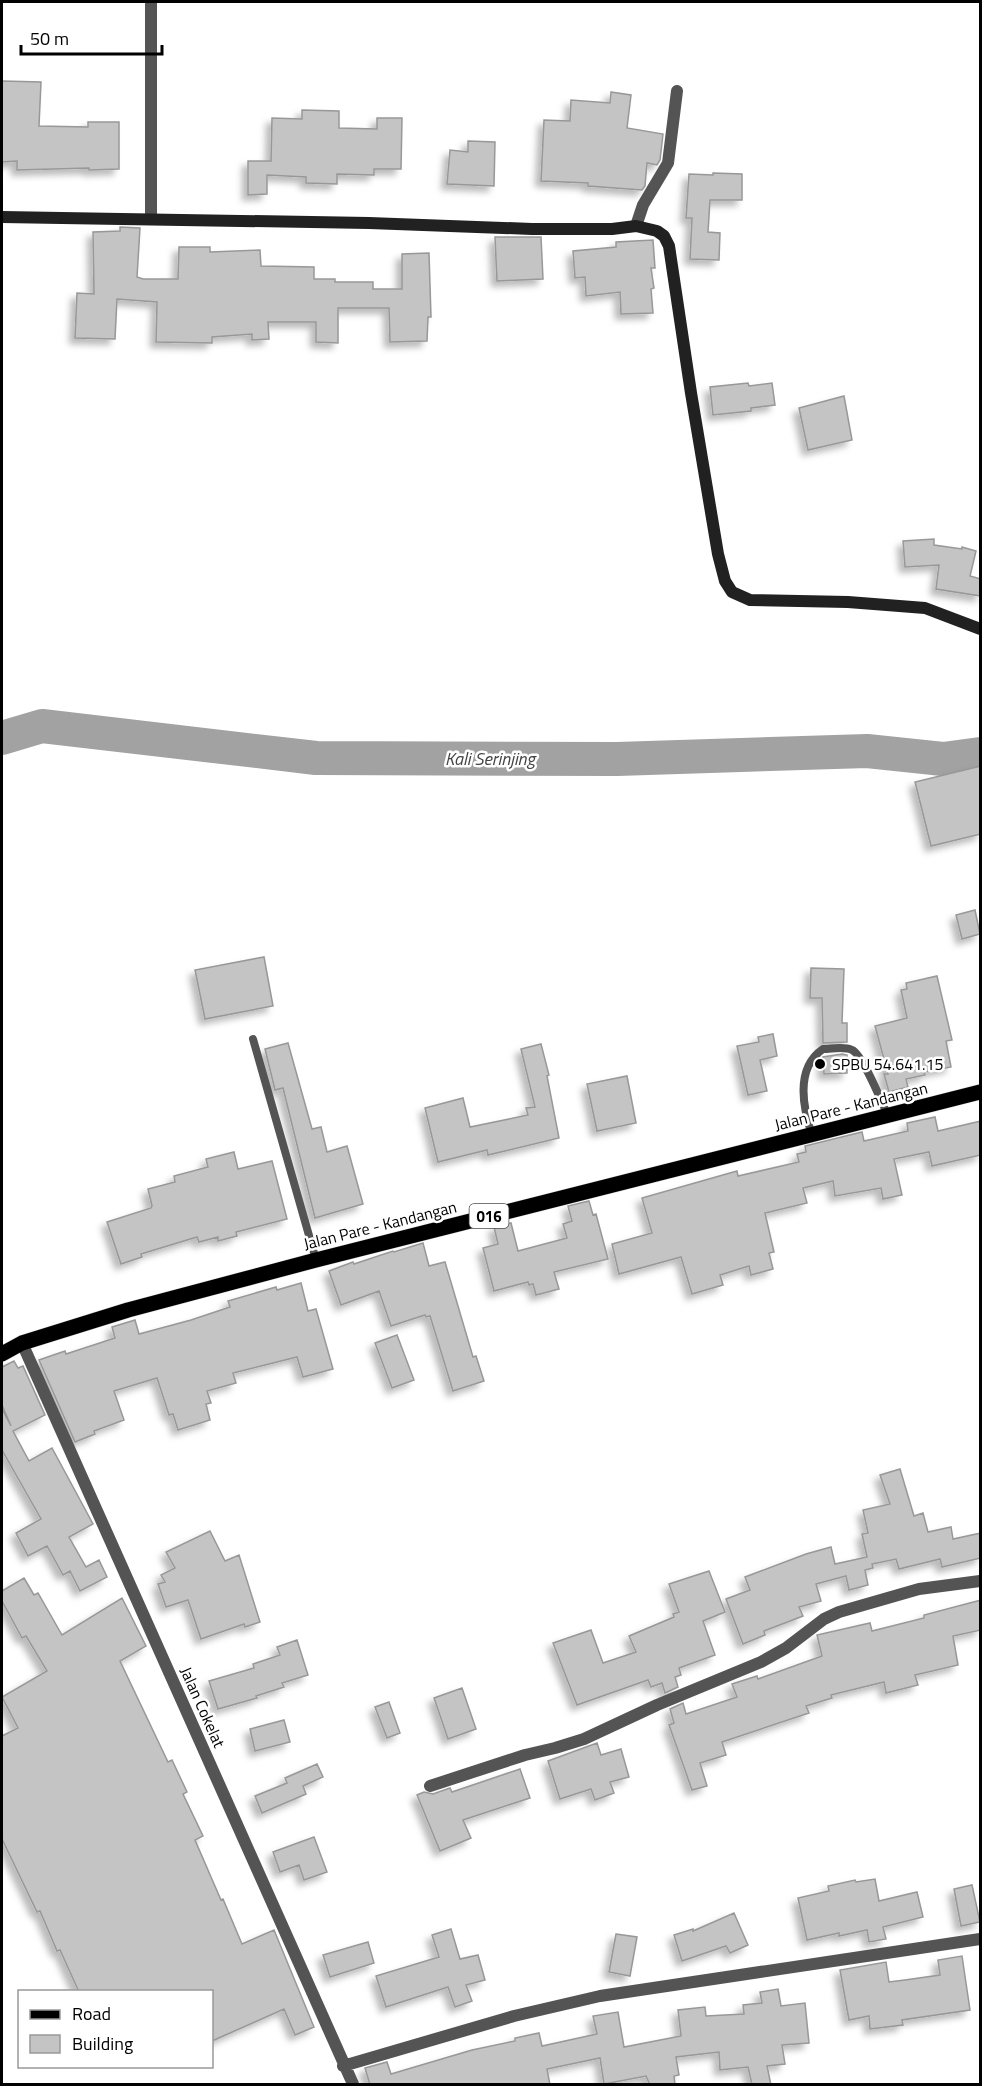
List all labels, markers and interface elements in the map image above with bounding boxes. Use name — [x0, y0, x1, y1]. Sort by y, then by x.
scale bar — [21, 18, 162, 56]
text: 50 m — [30, 25, 69, 52]
water label: Kali Serinjing — [445, 745, 538, 772]
place label: SPBU 54.641.15 — [832, 1052, 944, 1076]
marker: SPBU 54.641.15 — [813, 1057, 827, 1071]
street label: Jalan Pare - Kandangan — [772, 1075, 930, 1137]
street label: Jalan Pare - Kandangan — [301, 1194, 459, 1256]
road number: 016 — [470, 1204, 508, 1228]
street label: Jalan Cokelat — [174, 1663, 232, 1752]
legend — [18, 1990, 213, 2068]
text: Road — [72, 2000, 111, 2027]
text: Building — [72, 2030, 133, 2057]

